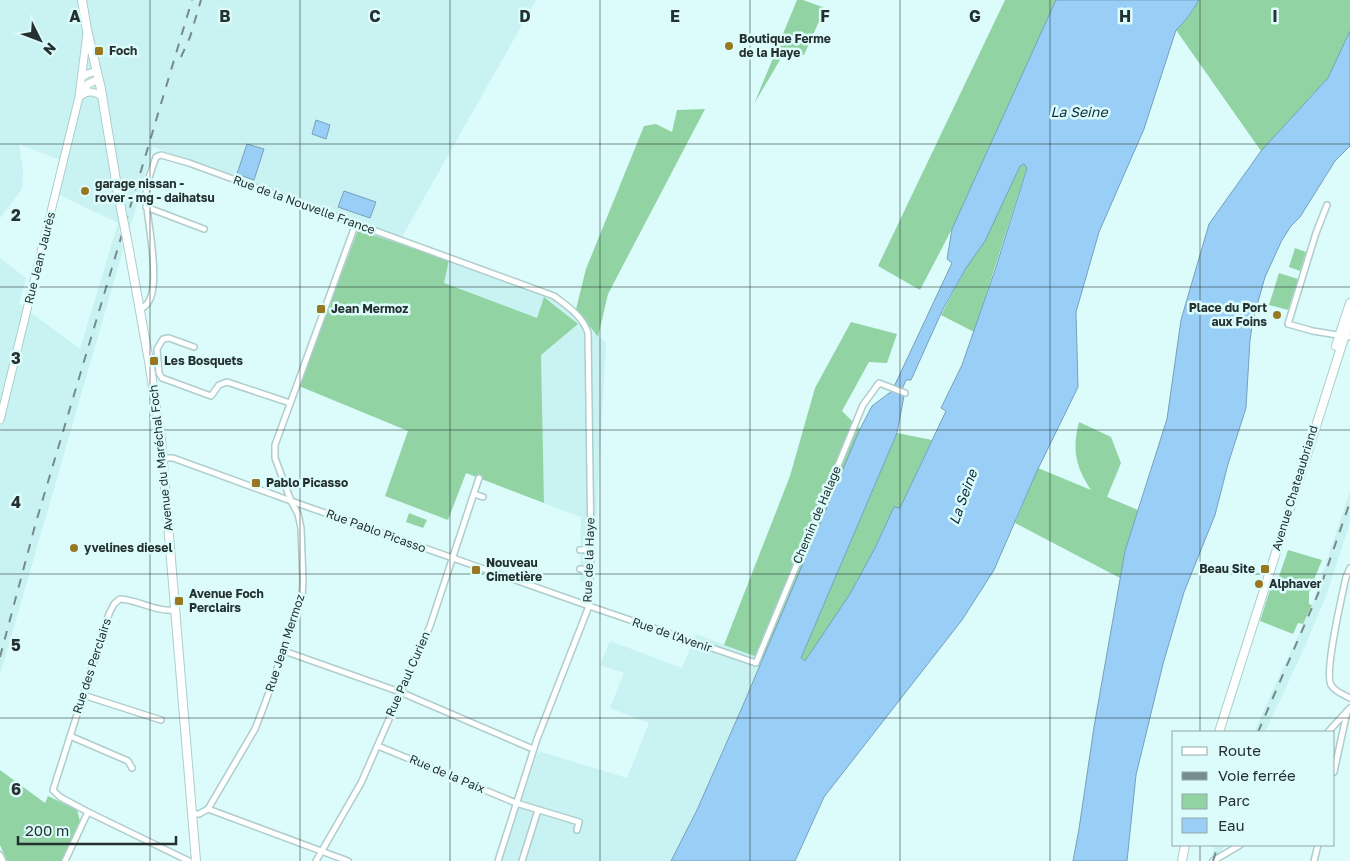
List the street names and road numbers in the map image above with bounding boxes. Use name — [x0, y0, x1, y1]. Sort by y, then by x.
street label: Rue de la Nouvelle France — [231, 172, 377, 237]
street label: Rue Jean Jaurès — [21, 210, 58, 306]
street label: Avenue du Maréchal Foch — [145, 384, 176, 532]
street label: Avenue Chateaubriand — [1268, 423, 1321, 552]
street label: Chemin de Halage — [789, 464, 844, 566]
street label: Rue Pablo Picasso — [324, 505, 428, 556]
street label: Rue de la Haye — [580, 517, 597, 603]
street label: Rue Jean Mermoz — [262, 592, 307, 694]
street label: Rue de l'Avenir — [630, 614, 714, 655]
street label: Rue des Perclairs — [69, 616, 114, 715]
street label: Rue Paul Curien — [382, 629, 433, 719]
street label: Rue de la Paix — [407, 751, 488, 796]

